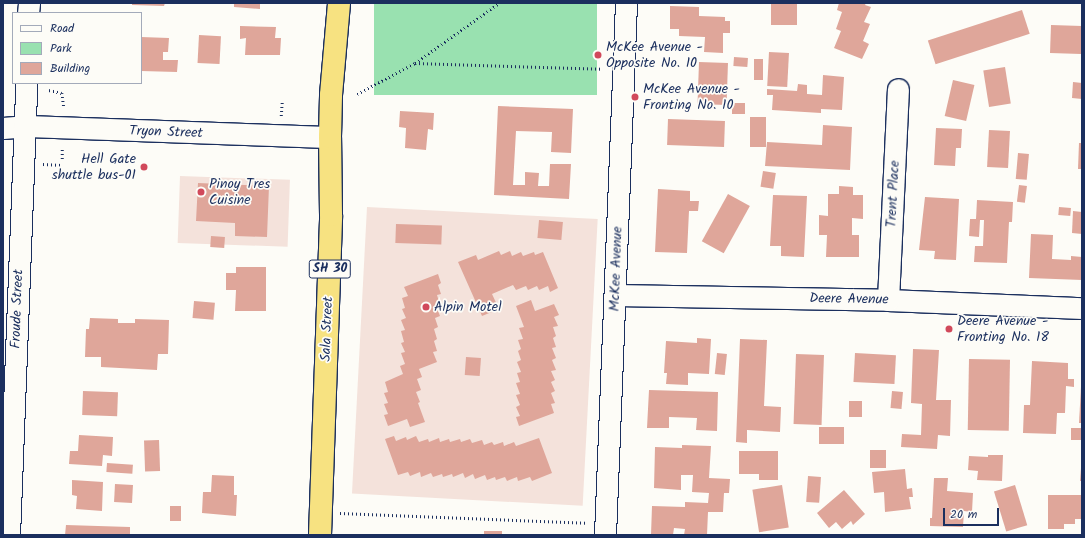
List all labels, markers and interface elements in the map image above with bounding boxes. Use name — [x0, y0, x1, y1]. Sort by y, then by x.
legend — [12, 12, 142, 84]
text: Road — [50, 19, 74, 38]
text: Park — [50, 39, 72, 58]
place label: McKee Avenue - Opposite No. 10 — [606, 39, 703, 72]
marker: McKee Avenue - Opposite No. 10 — [593, 50, 603, 60]
text: Building — [50, 59, 90, 78]
place label: McKee Avenue - Fronting No. 10 — [643, 81, 740, 114]
marker: McKee Avenue - Fronting No. 10 — [630, 92, 640, 102]
street label: Tryon Street — [129, 122, 203, 142]
place label: Hell Gate shuttle bus-01 — [52, 151, 136, 184]
street label: Trent Place — [883, 160, 903, 228]
marker: Hell Gate shuttle bus-01 — [139, 162, 149, 172]
place label: Pinoy Tres Cuisine — [209, 176, 270, 208]
marker: Pinoy Tres Cuisine — [196, 187, 206, 197]
street label: McKee Avenue — [606, 226, 626, 312]
road number: SH 30 — [308, 258, 352, 280]
street label: Froude Street — [7, 269, 27, 349]
street label: Deere Avenue — [809, 290, 889, 308]
street label: Sala Street — [317, 296, 337, 362]
place label: Alpin Motel — [434, 299, 502, 315]
marker: Alpin Motel — [421, 302, 431, 312]
place label: Deere Avenue - Fronting No. 18 — [957, 313, 1049, 346]
marker: Deere Avenue - Fronting No. 18 — [944, 324, 954, 334]
scale bar — [945, 500, 1001, 526]
text: 20 m — [950, 505, 977, 524]

